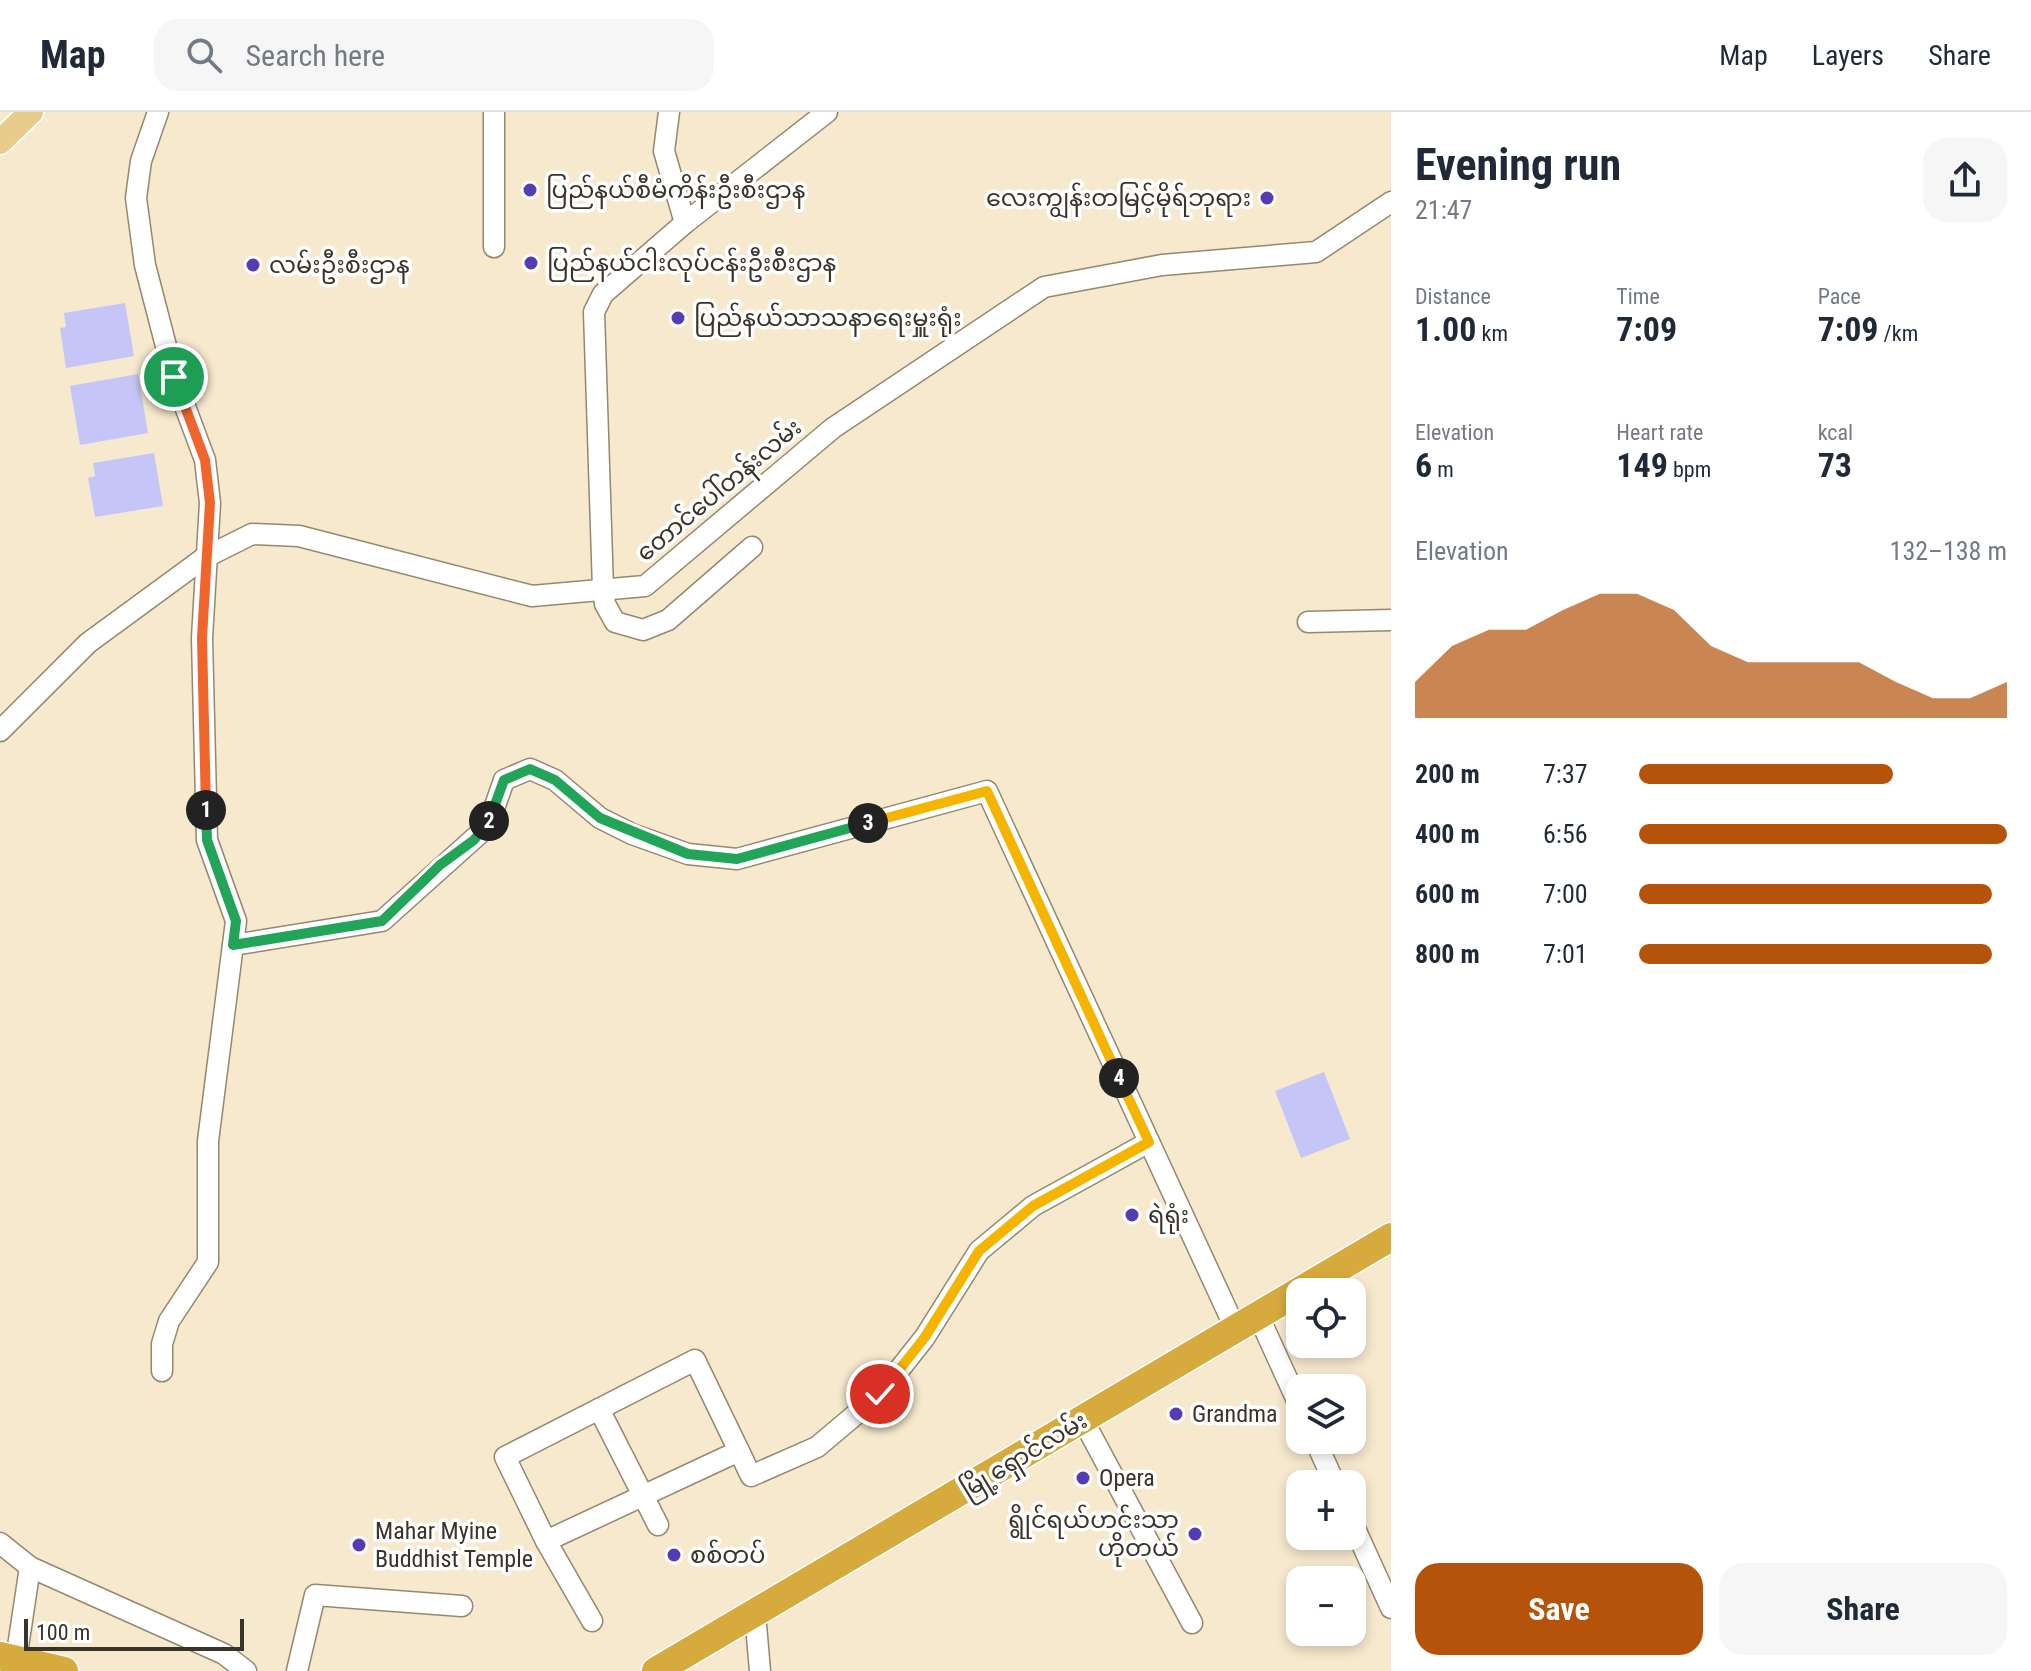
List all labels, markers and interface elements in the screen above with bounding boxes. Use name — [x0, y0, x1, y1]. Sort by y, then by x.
search box — [154, 19, 714, 91]
text: Map — [40, 33, 106, 77]
icon: search — [182, 33, 226, 77]
text: Search here — [246, 38, 385, 73]
text: Map — [1719, 39, 1768, 72]
text: Layers — [1812, 39, 1884, 72]
text: Share — [1928, 39, 1991, 72]
button: share — [1923, 138, 2007, 222]
text: Evening run — [1415, 139, 1621, 191]
place label: ပြည်နယ်စီမံကိန်းဦးစီးဌာန — [546, 174, 805, 209]
marker: ပြည်နယ်စီမံကိန်းဦးစီးဌာန — [521, 181, 539, 199]
place label: လေးကျွန်းတမြင့်မိုရ်ဘုရား — [986, 182, 1251, 219]
marker: လေးကျွန်းတမြင့်မိုရ်ဘုရား — [1258, 189, 1276, 207]
text: 21:47 — [1415, 195, 1472, 225]
place label: ပြည်နယ်ငါးလုပ်ငန်းဦးစီးဌာန — [547, 247, 836, 282]
place label: လမ်းဦးစီးဌာန — [269, 249, 410, 284]
marker: ပြည်နယ်ငါးလုပ်ငန်းဦးစီးဌာန — [522, 254, 540, 272]
marker: လမ်းဦးစီးဌာန — [244, 256, 262, 274]
text: Distance — [1415, 284, 1491, 309]
text: Time — [1616, 284, 1660, 309]
text: Pace — [1818, 284, 1861, 309]
place label: ပြည်နယ်သာသနာရေးမှူးရုံး — [694, 302, 961, 337]
marker: ပြည်နယ်သာသနာရေးမှူးရုံး — [669, 309, 687, 327]
text: 1.00 — [1415, 309, 1476, 349]
text: 7:09 — [1616, 309, 1677, 349]
text: 7:09 — [1818, 309, 1879, 349]
text: km — [1476, 321, 1508, 346]
text: /km — [1879, 321, 1918, 346]
pin — [140, 343, 208, 411]
icon: arrive — [152, 355, 196, 399]
street label: တောင်ပေါ်တန်းလမ်း — [630, 411, 810, 571]
text: Elevation — [1415, 420, 1494, 445]
text: Heart rate — [1616, 420, 1703, 445]
text: kcal — [1818, 420, 1853, 445]
text: 6 — [1415, 445, 1432, 485]
text: 149 — [1616, 445, 1668, 485]
text: 73 — [1818, 445, 1852, 485]
text: m — [1432, 457, 1454, 482]
text: bpm — [1668, 457, 1711, 482]
text: Elevation — [1415, 536, 1509, 566]
text: 132–138 m — [1890, 536, 2007, 566]
text: 200 m — [1415, 759, 1480, 789]
text: 7:37 — [1543, 759, 1588, 789]
pin: 1 — [186, 790, 226, 830]
text: 1 — [200, 797, 212, 822]
pin: 2 — [469, 801, 509, 841]
pin: 3 — [848, 803, 888, 843]
text: 2 — [483, 808, 495, 833]
text: 3 — [862, 810, 874, 835]
text: 400 m — [1415, 819, 1480, 849]
text: 6:56 — [1543, 819, 1588, 849]
text: 600 m — [1415, 879, 1480, 909]
text: 7:00 — [1543, 879, 1588, 909]
text: 800 m — [1415, 939, 1480, 969]
text: 7:01 — [1543, 939, 1588, 969]
pin: 4 — [1099, 1058, 1139, 1098]
text: 4 — [1113, 1065, 1125, 1090]
place label: ရဲရုံး — [1148, 1201, 1189, 1234]
marker: ရဲရုံး — [1123, 1206, 1141, 1224]
map controls — [1286, 1278, 1366, 1646]
button: locate — [1286, 1278, 1366, 1358]
pin — [846, 1360, 914, 1428]
icon: check — [858, 1372, 902, 1416]
button: layers — [1286, 1374, 1366, 1454]
place label: Grandma — [1192, 1400, 1278, 1428]
street label: မြို့ရှောင်လမ်း — [955, 1405, 1095, 1508]
marker: Grandma — [1167, 1405, 1185, 1423]
place label: Opera — [1099, 1464, 1155, 1492]
marker: Opera — [1074, 1469, 1092, 1487]
button: + — [1286, 1470, 1366, 1550]
place label: ရွိုင်ရယ်ဟင်းသာ ဟိုတယ် — [1008, 1504, 1179, 1567]
place label: Mahar Myine Buddhist Temple — [375, 1517, 533, 1573]
marker: ရွိုင်ရယ်ဟင်းသာ ဟိုတယ် — [1186, 1525, 1204, 1543]
marker: Mahar Myine Buddhist Temple — [350, 1536, 368, 1554]
place label: စစ်တပ် — [690, 1539, 766, 1569]
marker: စစ်တပ် — [665, 1546, 683, 1564]
button: Save — [1415, 1563, 1703, 1655]
button: Share — [1719, 1563, 2007, 1655]
button: − — [1286, 1566, 1366, 1646]
scale bar — [24, 1615, 244, 1651]
text: 100 m — [36, 1620, 90, 1645]

